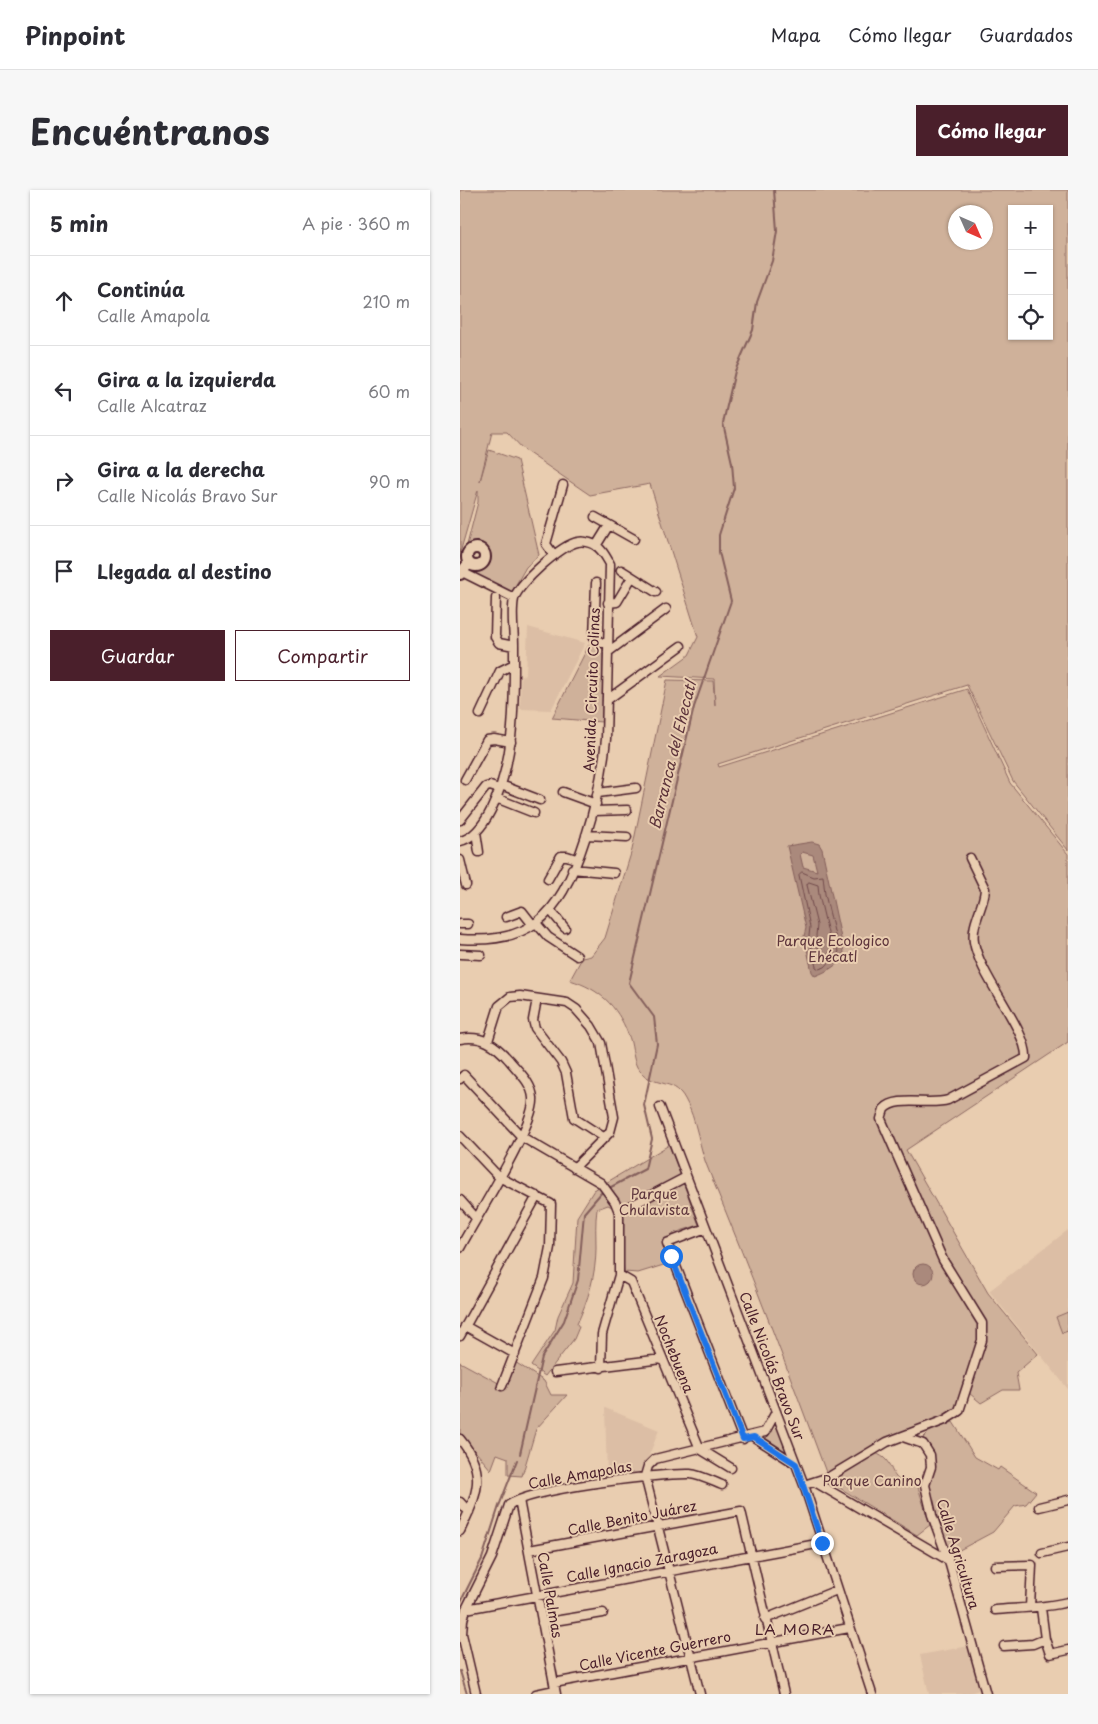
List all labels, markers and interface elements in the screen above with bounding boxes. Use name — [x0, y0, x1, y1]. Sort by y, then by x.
text: Pinpoint — [25, 17, 126, 53]
text: Mapa — [771, 21, 820, 48]
text: Cómo llegar — [848, 21, 951, 48]
text: Guardados — [979, 21, 1073, 48]
text: Encuéntranos — [30, 104, 270, 157]
button: Cómo llegar — [916, 105, 1068, 156]
north arrow — [948, 205, 993, 250]
map controls — [1008, 205, 1053, 340]
button: + — [1008, 205, 1053, 250]
text: 5 min — [50, 207, 108, 239]
text: A pie · 360 m — [302, 211, 410, 235]
button: − — [1008, 250, 1053, 295]
text: Continúa — [97, 275, 185, 303]
icon: ahead — [50, 287, 78, 315]
text: 210 m — [362, 289, 410, 313]
button: locate — [1008, 295, 1053, 340]
text: Calle Amapola — [97, 303, 210, 327]
text: Gira a la izquierda — [97, 365, 276, 393]
icon: left — [50, 377, 78, 405]
text: 60 m — [368, 379, 410, 403]
text: Calle Alcatraz — [97, 393, 207, 417]
text: Gira a la derecha — [97, 455, 265, 483]
icon: right — [50, 467, 78, 495]
text: 90 m — [369, 469, 410, 493]
text: Calle Nicolás Bravo Sur — [97, 483, 277, 507]
icon: arrive — [50, 557, 78, 585]
text: Llegada al destino — [97, 557, 271, 585]
street label: Avenida Circuito Colinas — [578, 607, 605, 773]
button: Guardar — [50, 630, 225, 681]
button: Compartir — [235, 630, 410, 681]
water label: Barranca del Ehecatl — [642, 676, 702, 831]
park label: Parque Ecologico Ehécatl — [776, 930, 890, 967]
park label: Parque Chulavista — [619, 1183, 690, 1220]
route start — [660, 1245, 683, 1268]
street label: Calle Nicolás Bravo Sur — [734, 1288, 811, 1444]
street label: Nochebuena — [649, 1312, 700, 1396]
street label: Calle Amapolas — [526, 1455, 633, 1494]
park label: Parque Canino — [823, 1470, 922, 1491]
street label: Calle Benito Juárez — [566, 1495, 699, 1540]
street label: Calle Agricultura — [932, 1496, 985, 1612]
route end — [811, 1532, 834, 1555]
street label: Calle Ignacio Zaragoza — [564, 1538, 719, 1587]
street label: Calle Palmas — [533, 1550, 568, 1639]
district label: LA MORA — [755, 1617, 835, 1640]
street label: Calle Vicente Guerrero — [577, 1625, 733, 1676]

